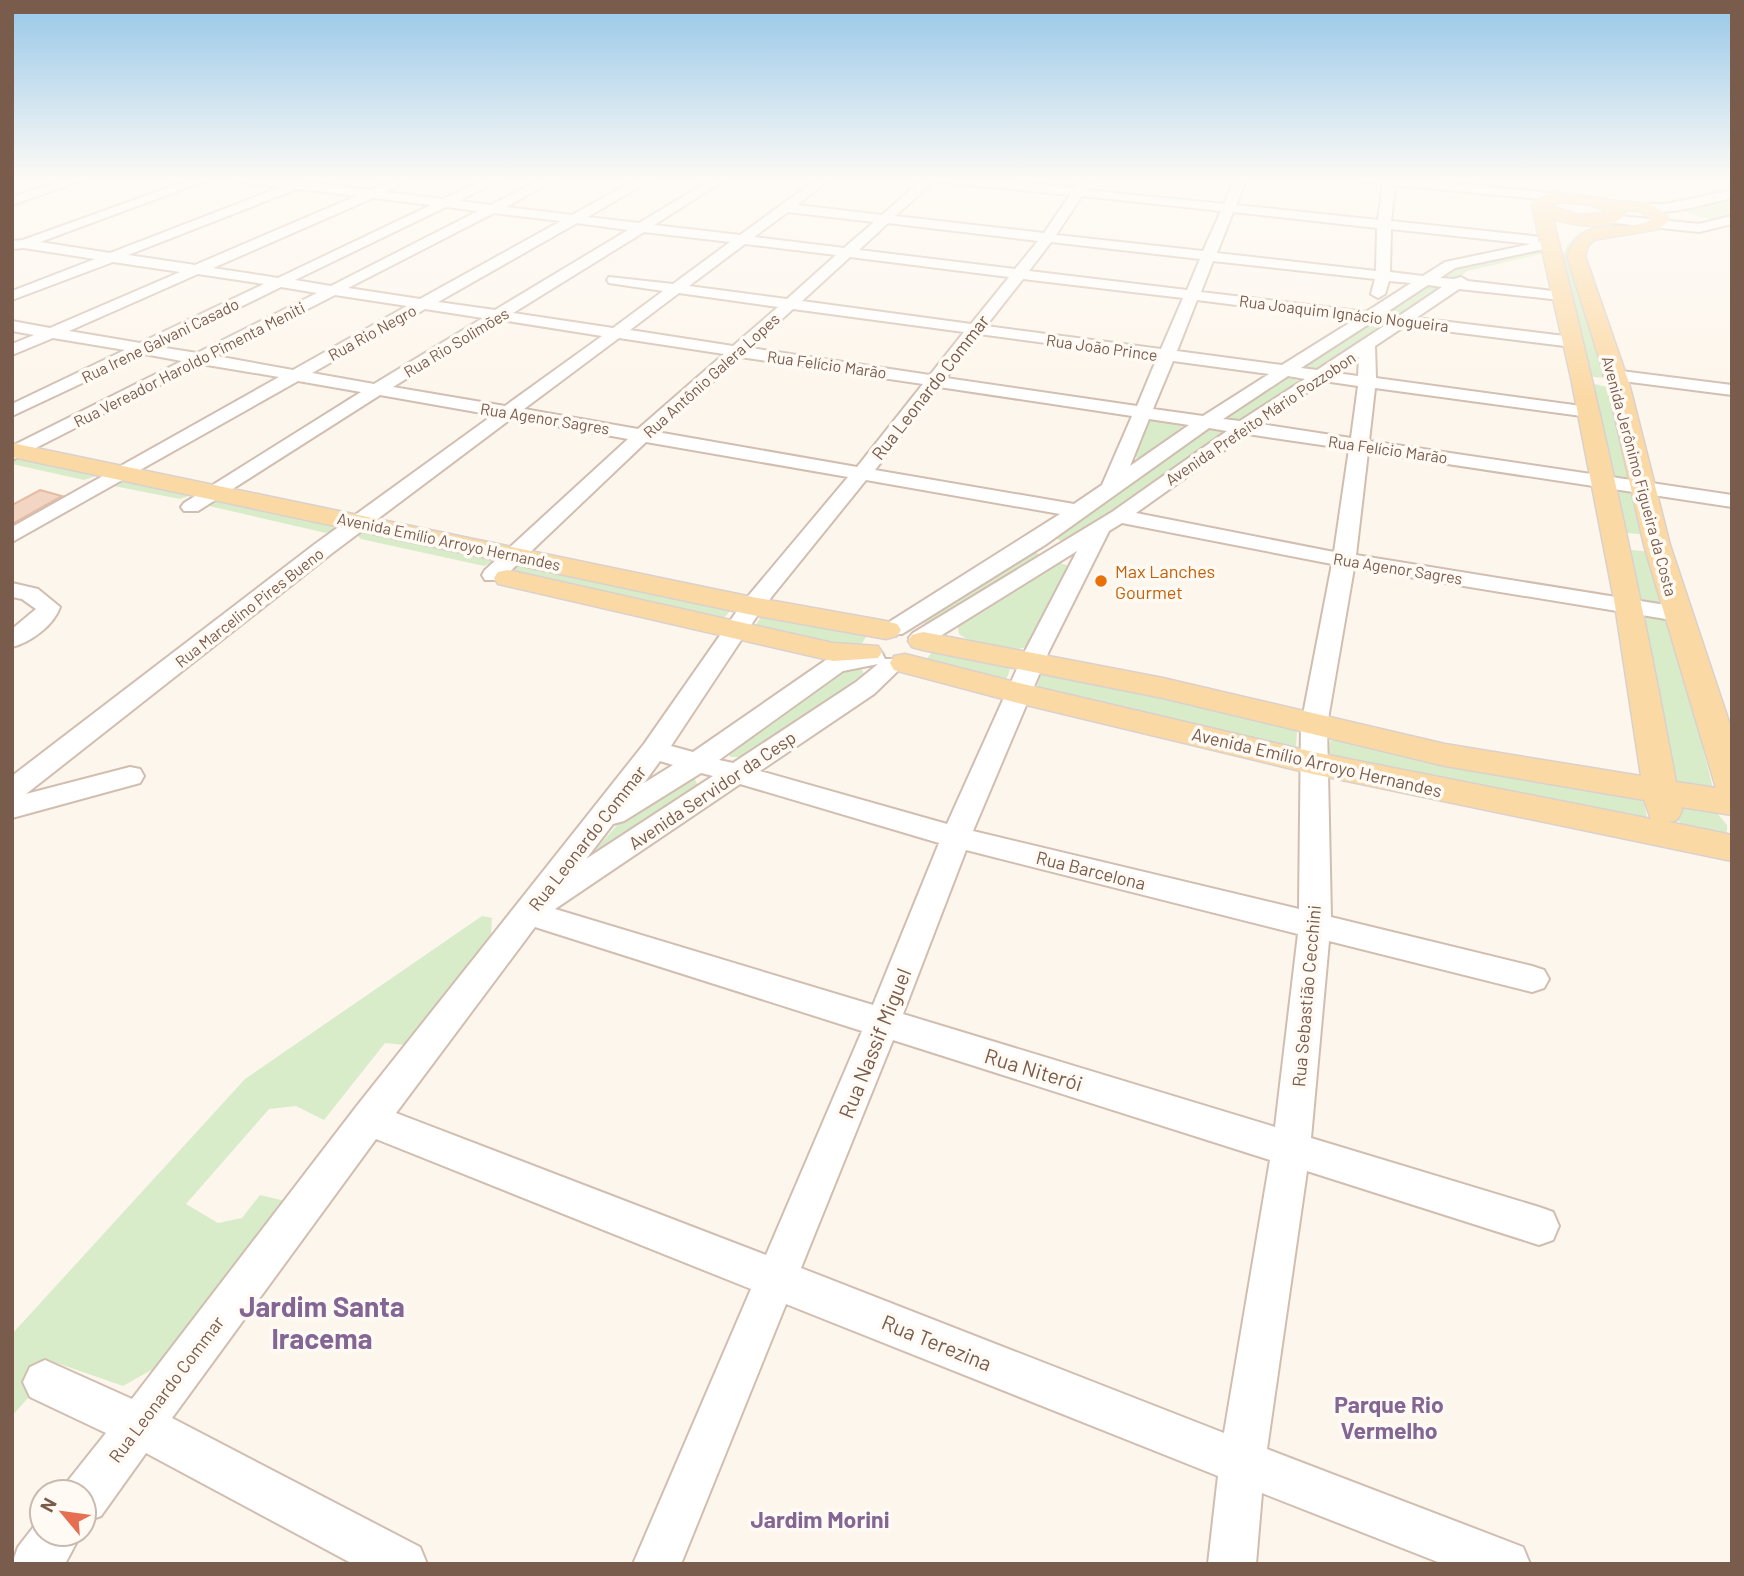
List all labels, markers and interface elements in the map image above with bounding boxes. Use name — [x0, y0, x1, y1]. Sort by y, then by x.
street label: Rua Joaquim Ignácio Nogueira — [1238, 291, 1450, 335]
street label: Rua Irene Galvani Casado — [78, 294, 242, 386]
street label: Rua Vereador Haroldo Pimenta Meniti — [70, 297, 308, 431]
street label: Rua Rio Negro — [325, 300, 419, 364]
street label: Rua Rio Solimões — [400, 303, 512, 381]
street label: Rua Antônio Galera Lopes — [639, 309, 783, 441]
street label: Rua Leonardo Commar — [867, 310, 994, 464]
street label: Rua João Prince — [1045, 330, 1159, 364]
street label: Rua Felício Marão — [766, 346, 888, 382]
street label: Avenida Prefeito Mário Pozzobon — [1161, 347, 1359, 489]
street label: Avenida Jerônimo Figueira da Costa — [1599, 354, 1681, 598]
street label: Rua Agenor Sagres — [479, 398, 611, 438]
street label: Rua Felício Marão — [1327, 431, 1449, 467]
street label: Avenida Emílio Arroyo Hernandes — [336, 508, 562, 574]
street label: Rua Marcelino Pires Bueno — [171, 543, 327, 671]
street label: Rua Agenor Sagres — [1332, 548, 1464, 588]
place label: Max Lanches Gourmet — [1115, 560, 1215, 603]
marker: Max Lanches Gourmet — [1093, 573, 1109, 589]
street label: Avenida Emílio Arroyo Hernandes — [1190, 722, 1444, 802]
street label: Avenida Servidor da Cesp — [624, 726, 800, 854]
street label: Rua Leonardo Commar — [524, 761, 651, 915]
street label: Rua Barcelona — [1034, 846, 1148, 894]
street label: Rua Sebastião Cecchini — [1287, 904, 1325, 1088]
street label: Rua Nassif Miguel — [832, 964, 916, 1122]
street label: Rua Niterói — [982, 1042, 1086, 1096]
district label: Jardim Santa Iracema — [239, 1289, 405, 1355]
street label: Rua Terezina — [878, 1309, 996, 1375]
street label: Rua Leonardo Commar — [104, 1311, 229, 1467]
district label: Parque Rio Vermelho — [1334, 1390, 1444, 1444]
north arrow — [28, 1478, 98, 1548]
text: N — [35, 1493, 61, 1516]
district label: Jardim Morini — [750, 1505, 890, 1533]

